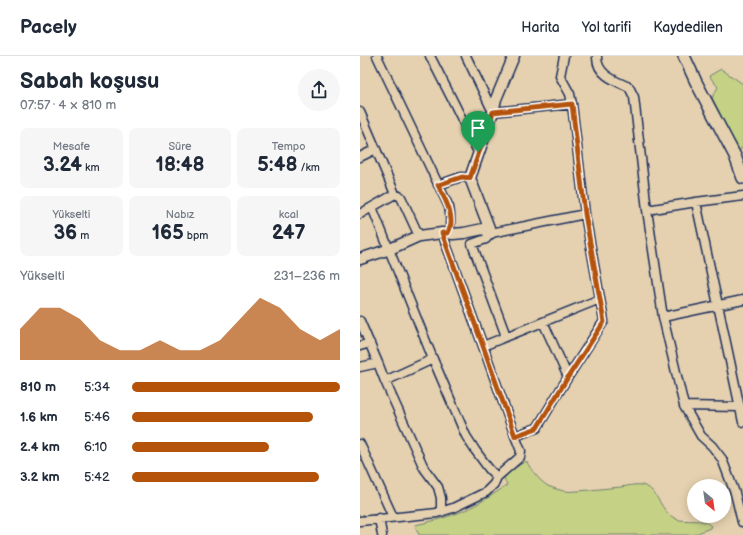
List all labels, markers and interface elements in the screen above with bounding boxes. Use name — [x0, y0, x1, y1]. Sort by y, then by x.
text: Pacely — [20, 16, 77, 39]
text: Harita — [521, 19, 560, 36]
text: Yol tarifi — [582, 19, 631, 36]
text: Kaydedilen — [653, 19, 723, 36]
text: Sabah koşusu — [20, 68, 159, 95]
button: share — [298, 69, 340, 111]
text: 07:57 · 4 × 810 m — [20, 97, 116, 113]
pin — [461, 111, 495, 152]
icon: arrive — [467, 117, 489, 139]
text: Mesafe — [53, 140, 90, 153]
text: Süre — [168, 140, 192, 153]
text: Tempo — [272, 140, 306, 153]
text: 3.24 — [43, 153, 82, 177]
text: 18:48 — [155, 153, 205, 177]
text: 5:48 — [257, 153, 298, 177]
text: km — [82, 161, 100, 174]
text: /km — [298, 161, 320, 174]
text: Yükselti — [52, 208, 90, 221]
text: Nabız — [166, 208, 194, 221]
text: kcal — [279, 208, 299, 221]
text: 36 — [53, 221, 77, 245]
text: 165 — [152, 221, 184, 245]
text: 247 — [272, 221, 306, 245]
text: m — [77, 229, 89, 242]
text: bpm — [184, 229, 208, 242]
text: Yükselti — [20, 268, 65, 284]
text: 231–236 m — [273, 268, 340, 284]
text: 810 m — [20, 379, 56, 395]
text: 5:34 — [84, 379, 110, 395]
text: 1.6 km — [20, 409, 58, 425]
text: 5:46 — [84, 409, 110, 425]
text: 2.4 km — [20, 439, 60, 455]
text: 6:10 — [84, 439, 107, 455]
text: 3.2 km — [20, 469, 60, 485]
text: 5:42 — [84, 469, 110, 485]
north arrow — [687, 479, 731, 523]
map controls — [687, 479, 731, 523]

